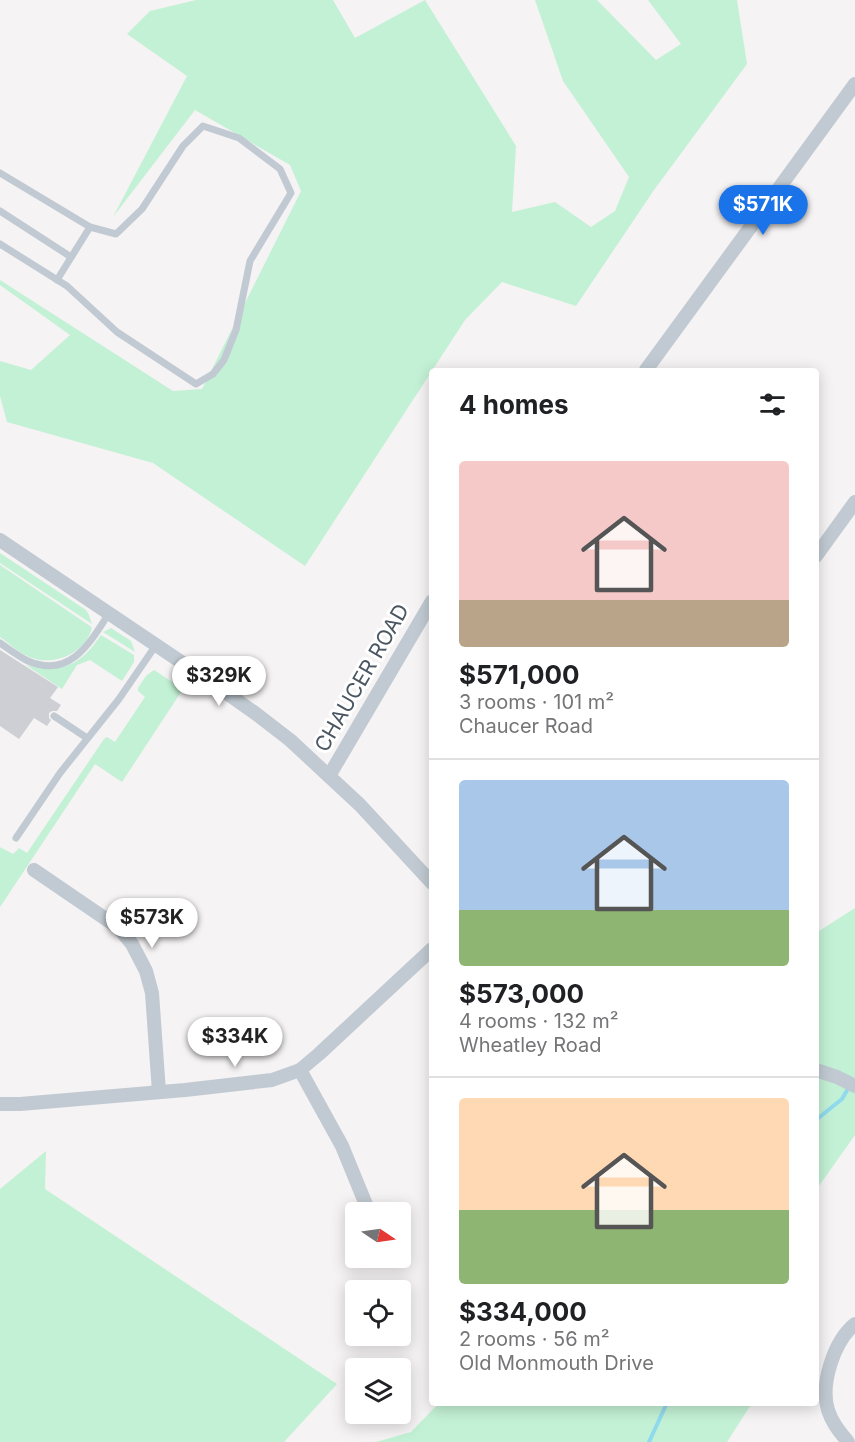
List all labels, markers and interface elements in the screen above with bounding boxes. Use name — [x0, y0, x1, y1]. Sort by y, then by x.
pin: $571K — [721, 185, 805, 236]
text: $571K — [733, 192, 793, 216]
icon: filters — [756, 388, 789, 421]
text: 4 homes — [459, 389, 569, 420]
icon: home — [570, 500, 678, 608]
street label: CHAUCER ROAD — [309, 599, 414, 756]
pin: $329K — [177, 656, 261, 707]
text: $571,000 — [459, 659, 580, 690]
text: $329K — [186, 663, 252, 687]
text: 3 rooms · 101 m² — [459, 690, 614, 714]
text: Chaucer Road — [459, 714, 593, 738]
icon: home — [570, 819, 678, 927]
pin: $573K — [110, 898, 194, 949]
text: $573K — [120, 905, 184, 929]
text: $573,000 — [459, 978, 584, 1009]
text: 4 rooms · 132 m² — [459, 1009, 618, 1033]
pin: $334K — [193, 1017, 277, 1068]
text: $334K — [202, 1024, 268, 1048]
text: Wheatley Road — [459, 1033, 601, 1057]
icon: home — [570, 1137, 678, 1245]
north arrow — [345, 1202, 411, 1268]
map controls — [345, 1202, 411, 1424]
button: locate — [345, 1280, 411, 1346]
text: $334,000 — [459, 1296, 587, 1327]
text: 2 rooms · 56 m² — [459, 1327, 610, 1351]
text: Old Monmouth Drive — [459, 1351, 654, 1375]
button: layers — [345, 1358, 411, 1424]

